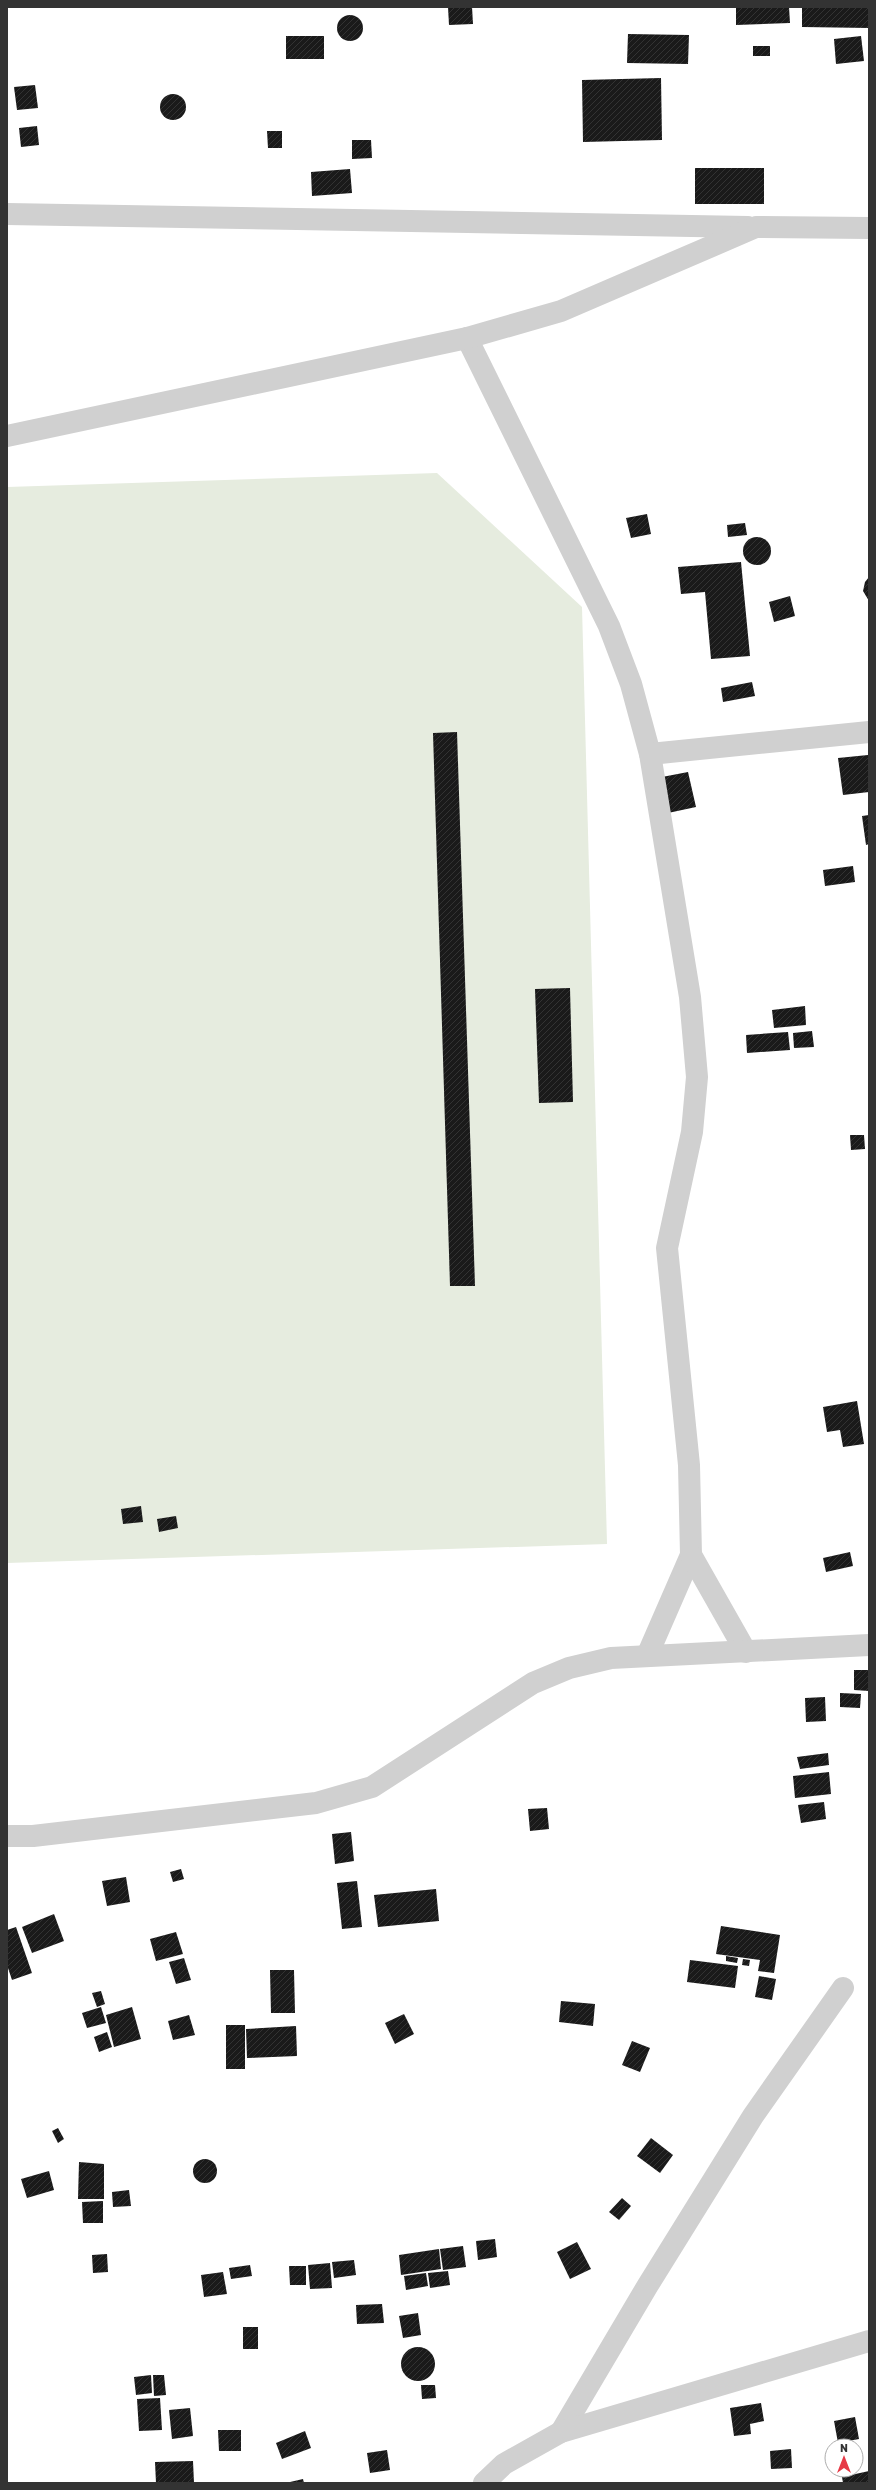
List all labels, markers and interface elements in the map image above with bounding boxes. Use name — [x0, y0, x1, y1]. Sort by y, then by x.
north arrow — [824, 2438, 864, 2478]
text: N — [840, 2442, 848, 2455]

